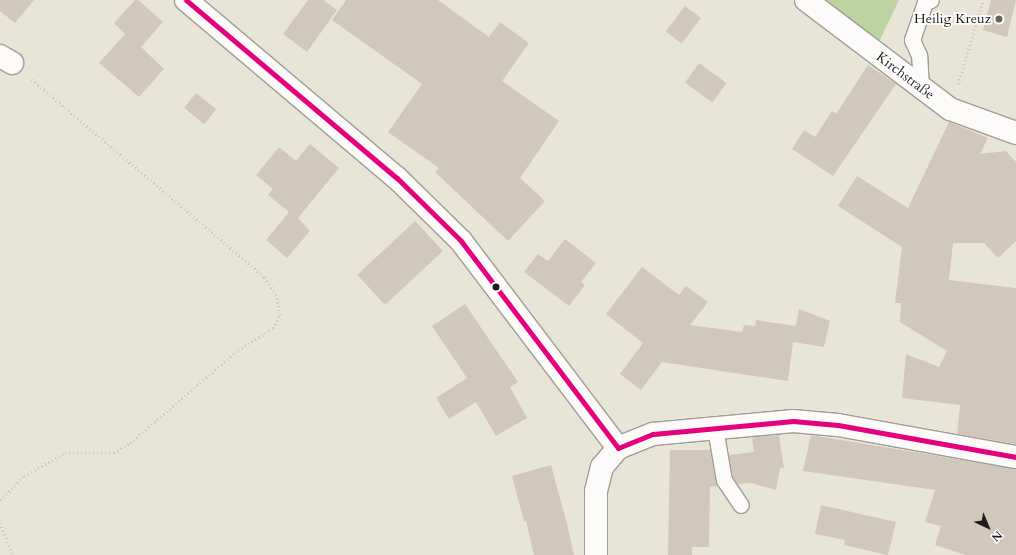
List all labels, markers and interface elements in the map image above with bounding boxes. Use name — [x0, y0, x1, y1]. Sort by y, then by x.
place label: Heilig Kreuz — [914, 11, 991, 27]
marker: Heilig Kreuz — [994, 14, 1004, 24]
street label: Kirchstraße — [873, 49, 937, 103]
unlabelled marker — [491, 282, 501, 292]
north arrow — [968, 507, 1008, 547]
text: N — [988, 527, 1005, 545]

